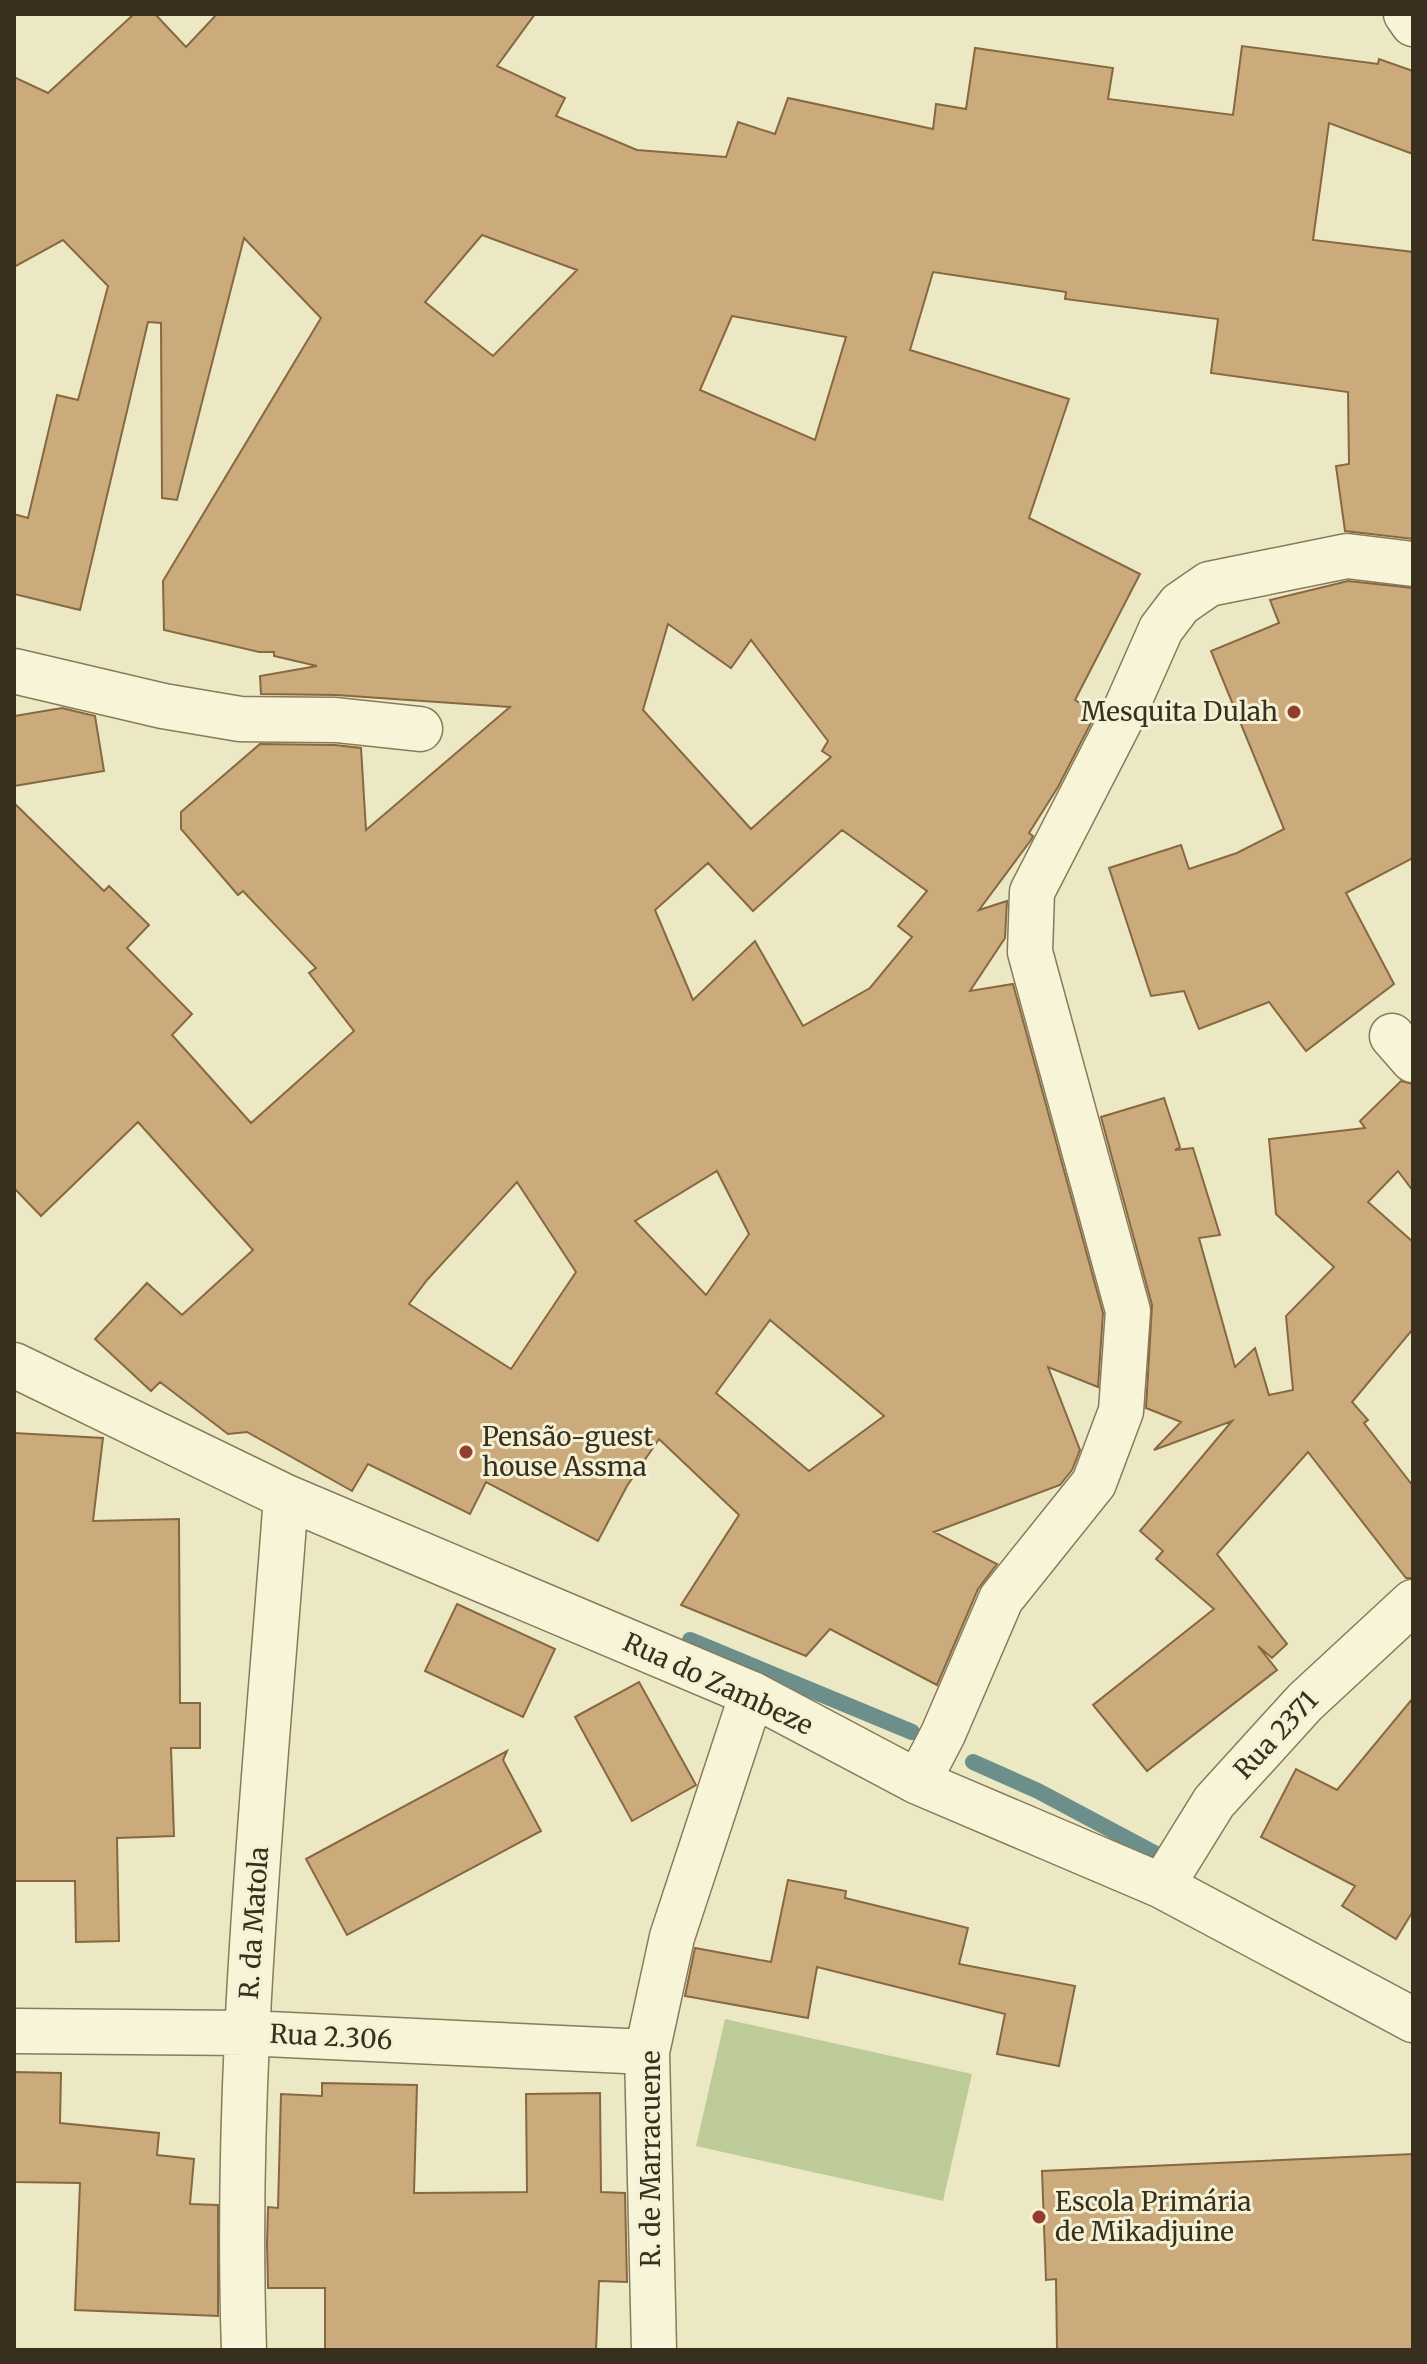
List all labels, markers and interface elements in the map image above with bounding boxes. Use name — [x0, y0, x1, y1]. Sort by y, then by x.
place label: Mesquita Dulah — [1081, 695, 1278, 728]
marker: Mesquita Dulah — [1285, 703, 1303, 721]
place label: Pensão-guest house Assma — [482, 1420, 653, 1483]
marker: Pensão-guest house Assma — [457, 1443, 475, 1461]
street label: Rua do Zambeze — [618, 1625, 818, 1742]
street label: Rua 2371 — [1227, 1684, 1325, 1786]
street label: R. da Matola — [232, 1846, 275, 2000]
street label: Rua 2.306 — [269, 2017, 393, 2056]
street label: R. de Marracuene — [634, 2050, 667, 2268]
place label: Escola Primária de Mikadjuine — [1055, 2185, 1251, 2248]
marker: Escola Primária de Mikadjuine — [1030, 2208, 1048, 2226]

